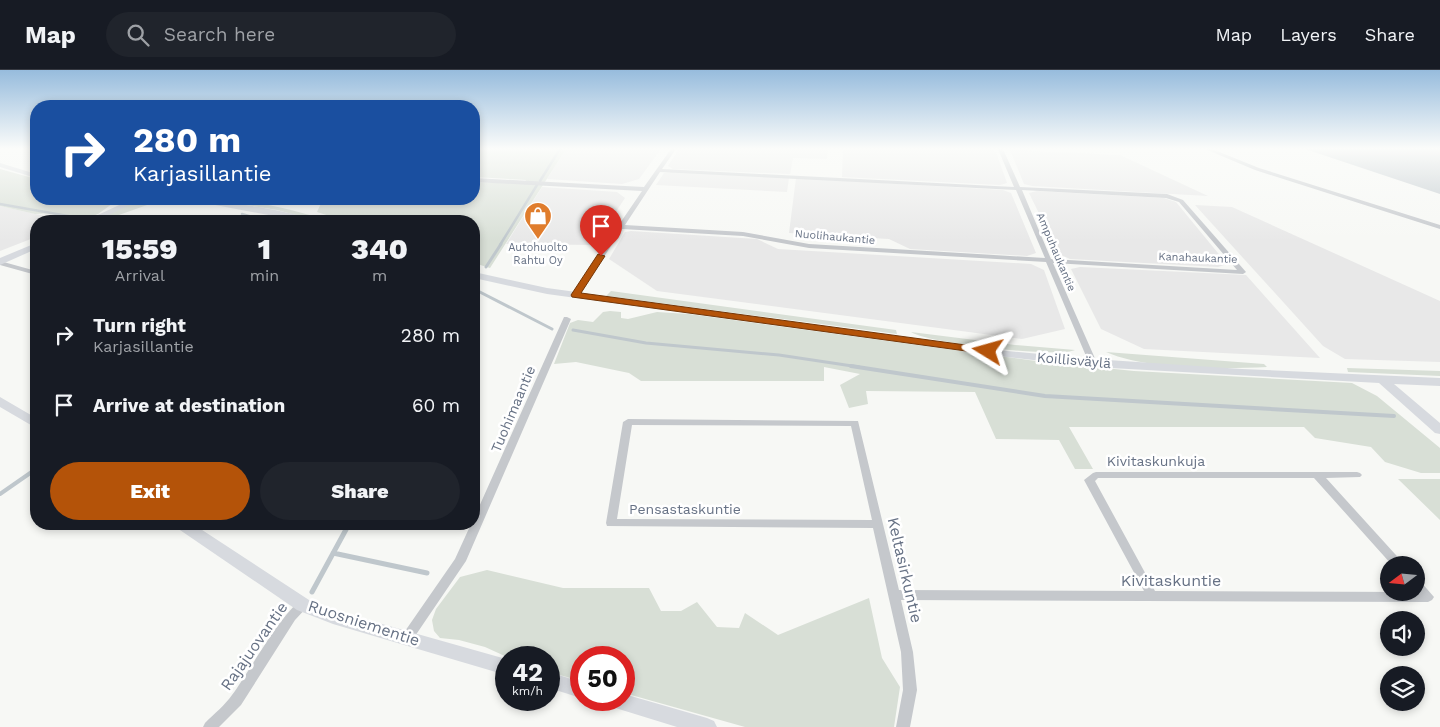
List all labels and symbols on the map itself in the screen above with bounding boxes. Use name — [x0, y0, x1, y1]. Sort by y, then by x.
shop icon: Autohuolto Rahtu Oy — [523, 201, 553, 240]
pin — [580, 205, 622, 256]
street label: Ampuhaukantie — [1034, 211, 1078, 293]
street label: Nuolihaukantie — [794, 227, 876, 247]
place label: Autohuolto Rahtu Oy — [508, 241, 568, 267]
street label: Kanahaukantie — [1158, 250, 1238, 266]
position arrow — [961, 324, 1013, 376]
street label: Koillisväylä — [1036, 349, 1112, 371]
street label: Tuohimaantie — [488, 363, 538, 455]
street label: Kivitaskunkuja — [1107, 453, 1205, 469]
street label: Pensastaskuntie — [629, 501, 741, 517]
street label: Keltasirkuntie — [884, 515, 926, 625]
north arrow — [1380, 556, 1425, 601]
street label: Kivitaskuntie — [1121, 571, 1221, 590]
street label: Ruosniementie — [306, 596, 422, 650]
street label: Rajajuovantie — [216, 598, 292, 694]
speed limit sign: 50 — [570, 646, 635, 711]

